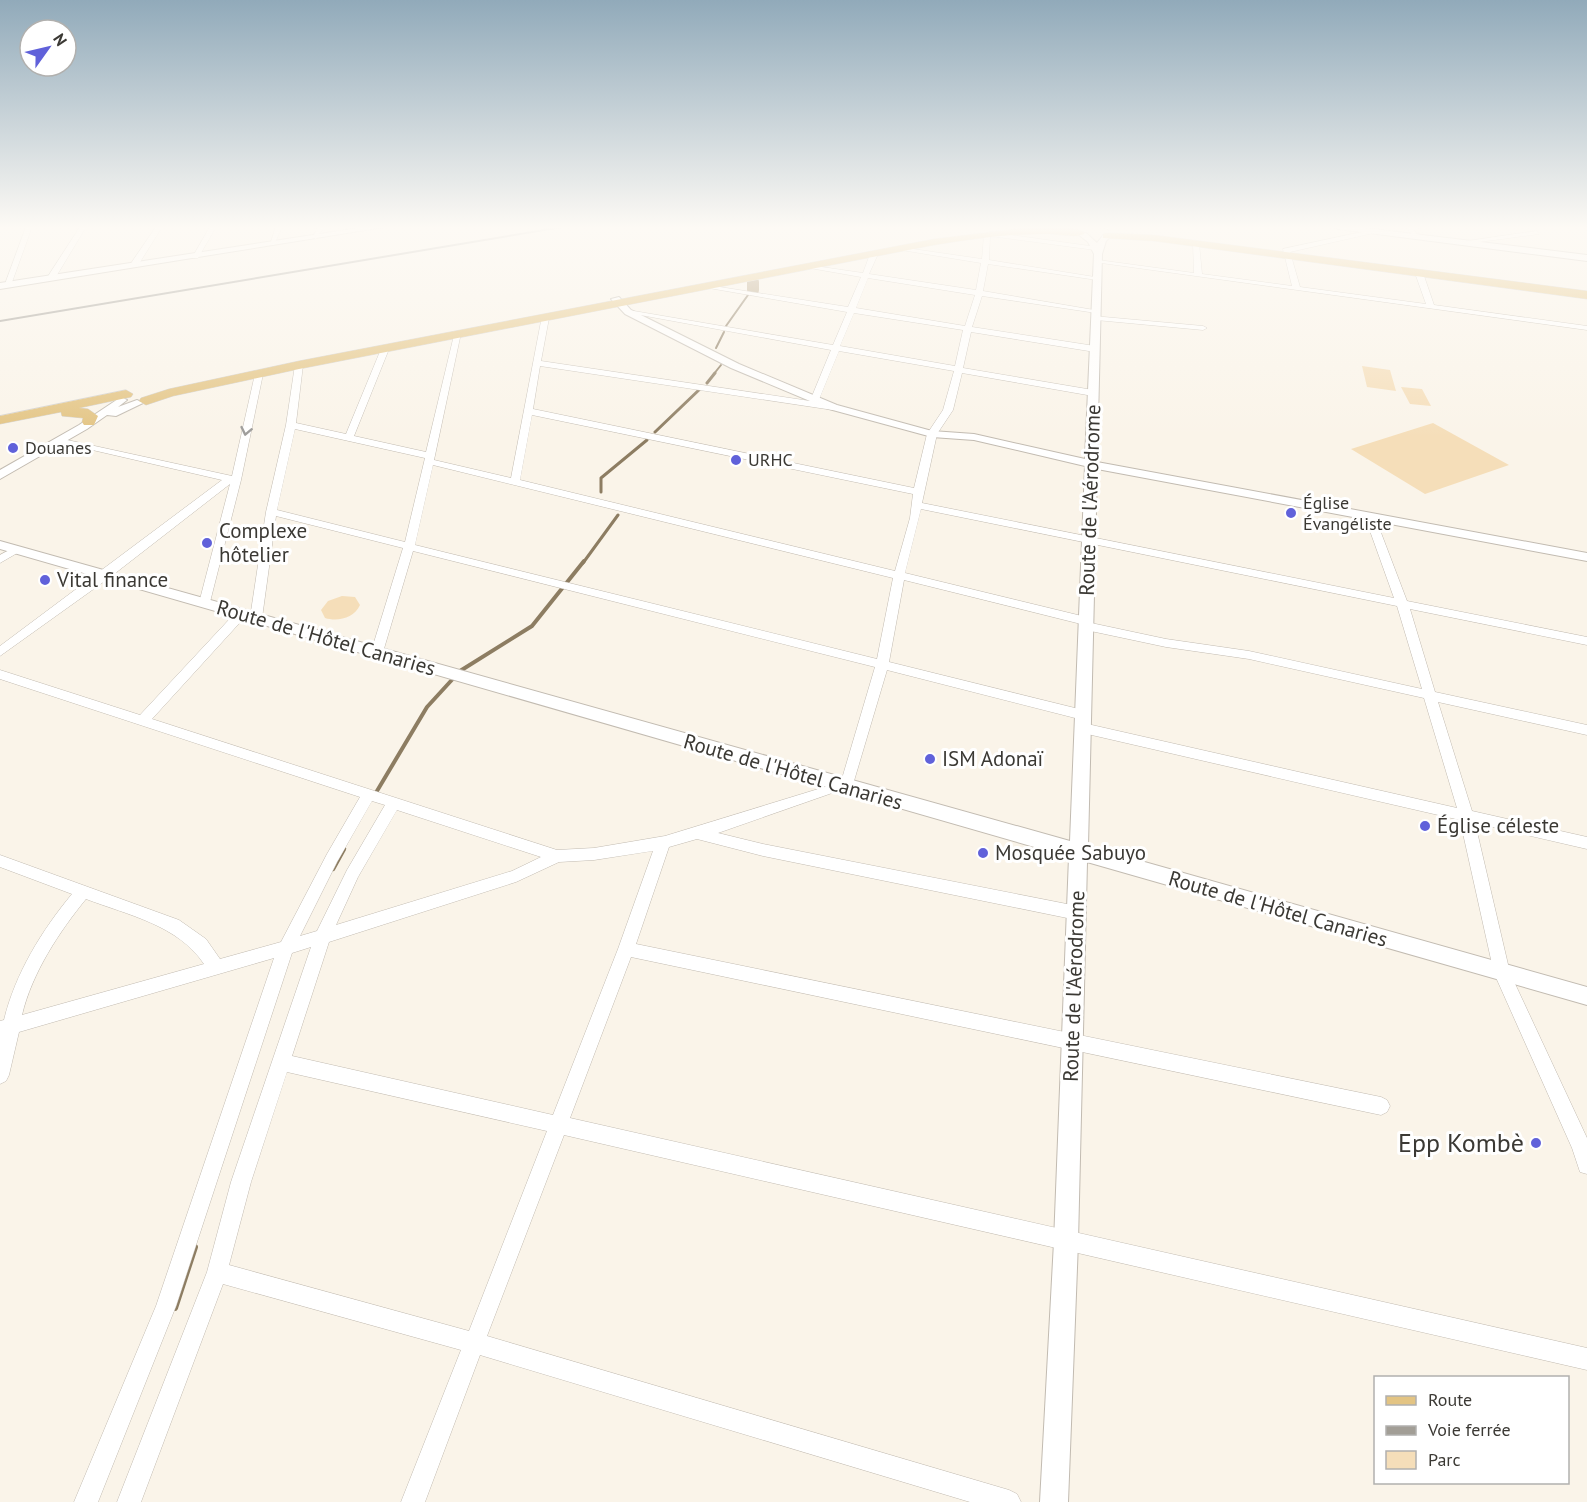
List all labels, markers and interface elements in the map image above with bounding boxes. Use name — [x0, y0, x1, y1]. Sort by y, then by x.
north arrow — [18, 18, 78, 78]
text: N — [49, 30, 72, 50]
street label: Route de l'Aérodrome — [1073, 404, 1106, 596]
one-way arrow — [240, 426, 253, 436]
place label: Douanes — [25, 436, 92, 459]
marker: Douanes — [6, 441, 20, 455]
place label: URHC — [748, 448, 793, 471]
marker: URHC — [729, 453, 743, 467]
place label: Église Évangéliste — [1303, 491, 1392, 535]
marker: Église Évangéliste — [1284, 506, 1298, 520]
place label: Complexe hôtelier — [219, 517, 307, 568]
marker: Complexe hôtelier — [200, 536, 214, 550]
place label: Vital finance — [56, 566, 168, 593]
marker: Vital finance — [38, 573, 52, 587]
street label: Route de l'Hôtel Canaries — [214, 593, 439, 682]
street label: Route de l'Hôtel Canaries — [681, 727, 906, 816]
place label: ISM Adonaï — [942, 745, 1044, 772]
marker: ISM Adonaï — [923, 752, 937, 766]
place label: Église céleste — [1437, 812, 1559, 839]
marker: Église céleste — [1418, 819, 1432, 833]
place label: Mosquée Sabuyo — [995, 839, 1146, 866]
marker: Mosquée Sabuyo — [976, 846, 990, 860]
street label: Route de l'Hôtel Canaries — [1166, 864, 1391, 953]
street label: Route de l'Aérodrome — [1057, 890, 1090, 1082]
place label: Epp Kombè — [1398, 1126, 1524, 1159]
marker: Epp Kombè — [1529, 1136, 1543, 1150]
legend — [1374, 1376, 1569, 1484]
text: Route — [1428, 1388, 1472, 1411]
text: Voie ferrée — [1427, 1418, 1511, 1441]
text: Parc — [1428, 1448, 1461, 1471]

